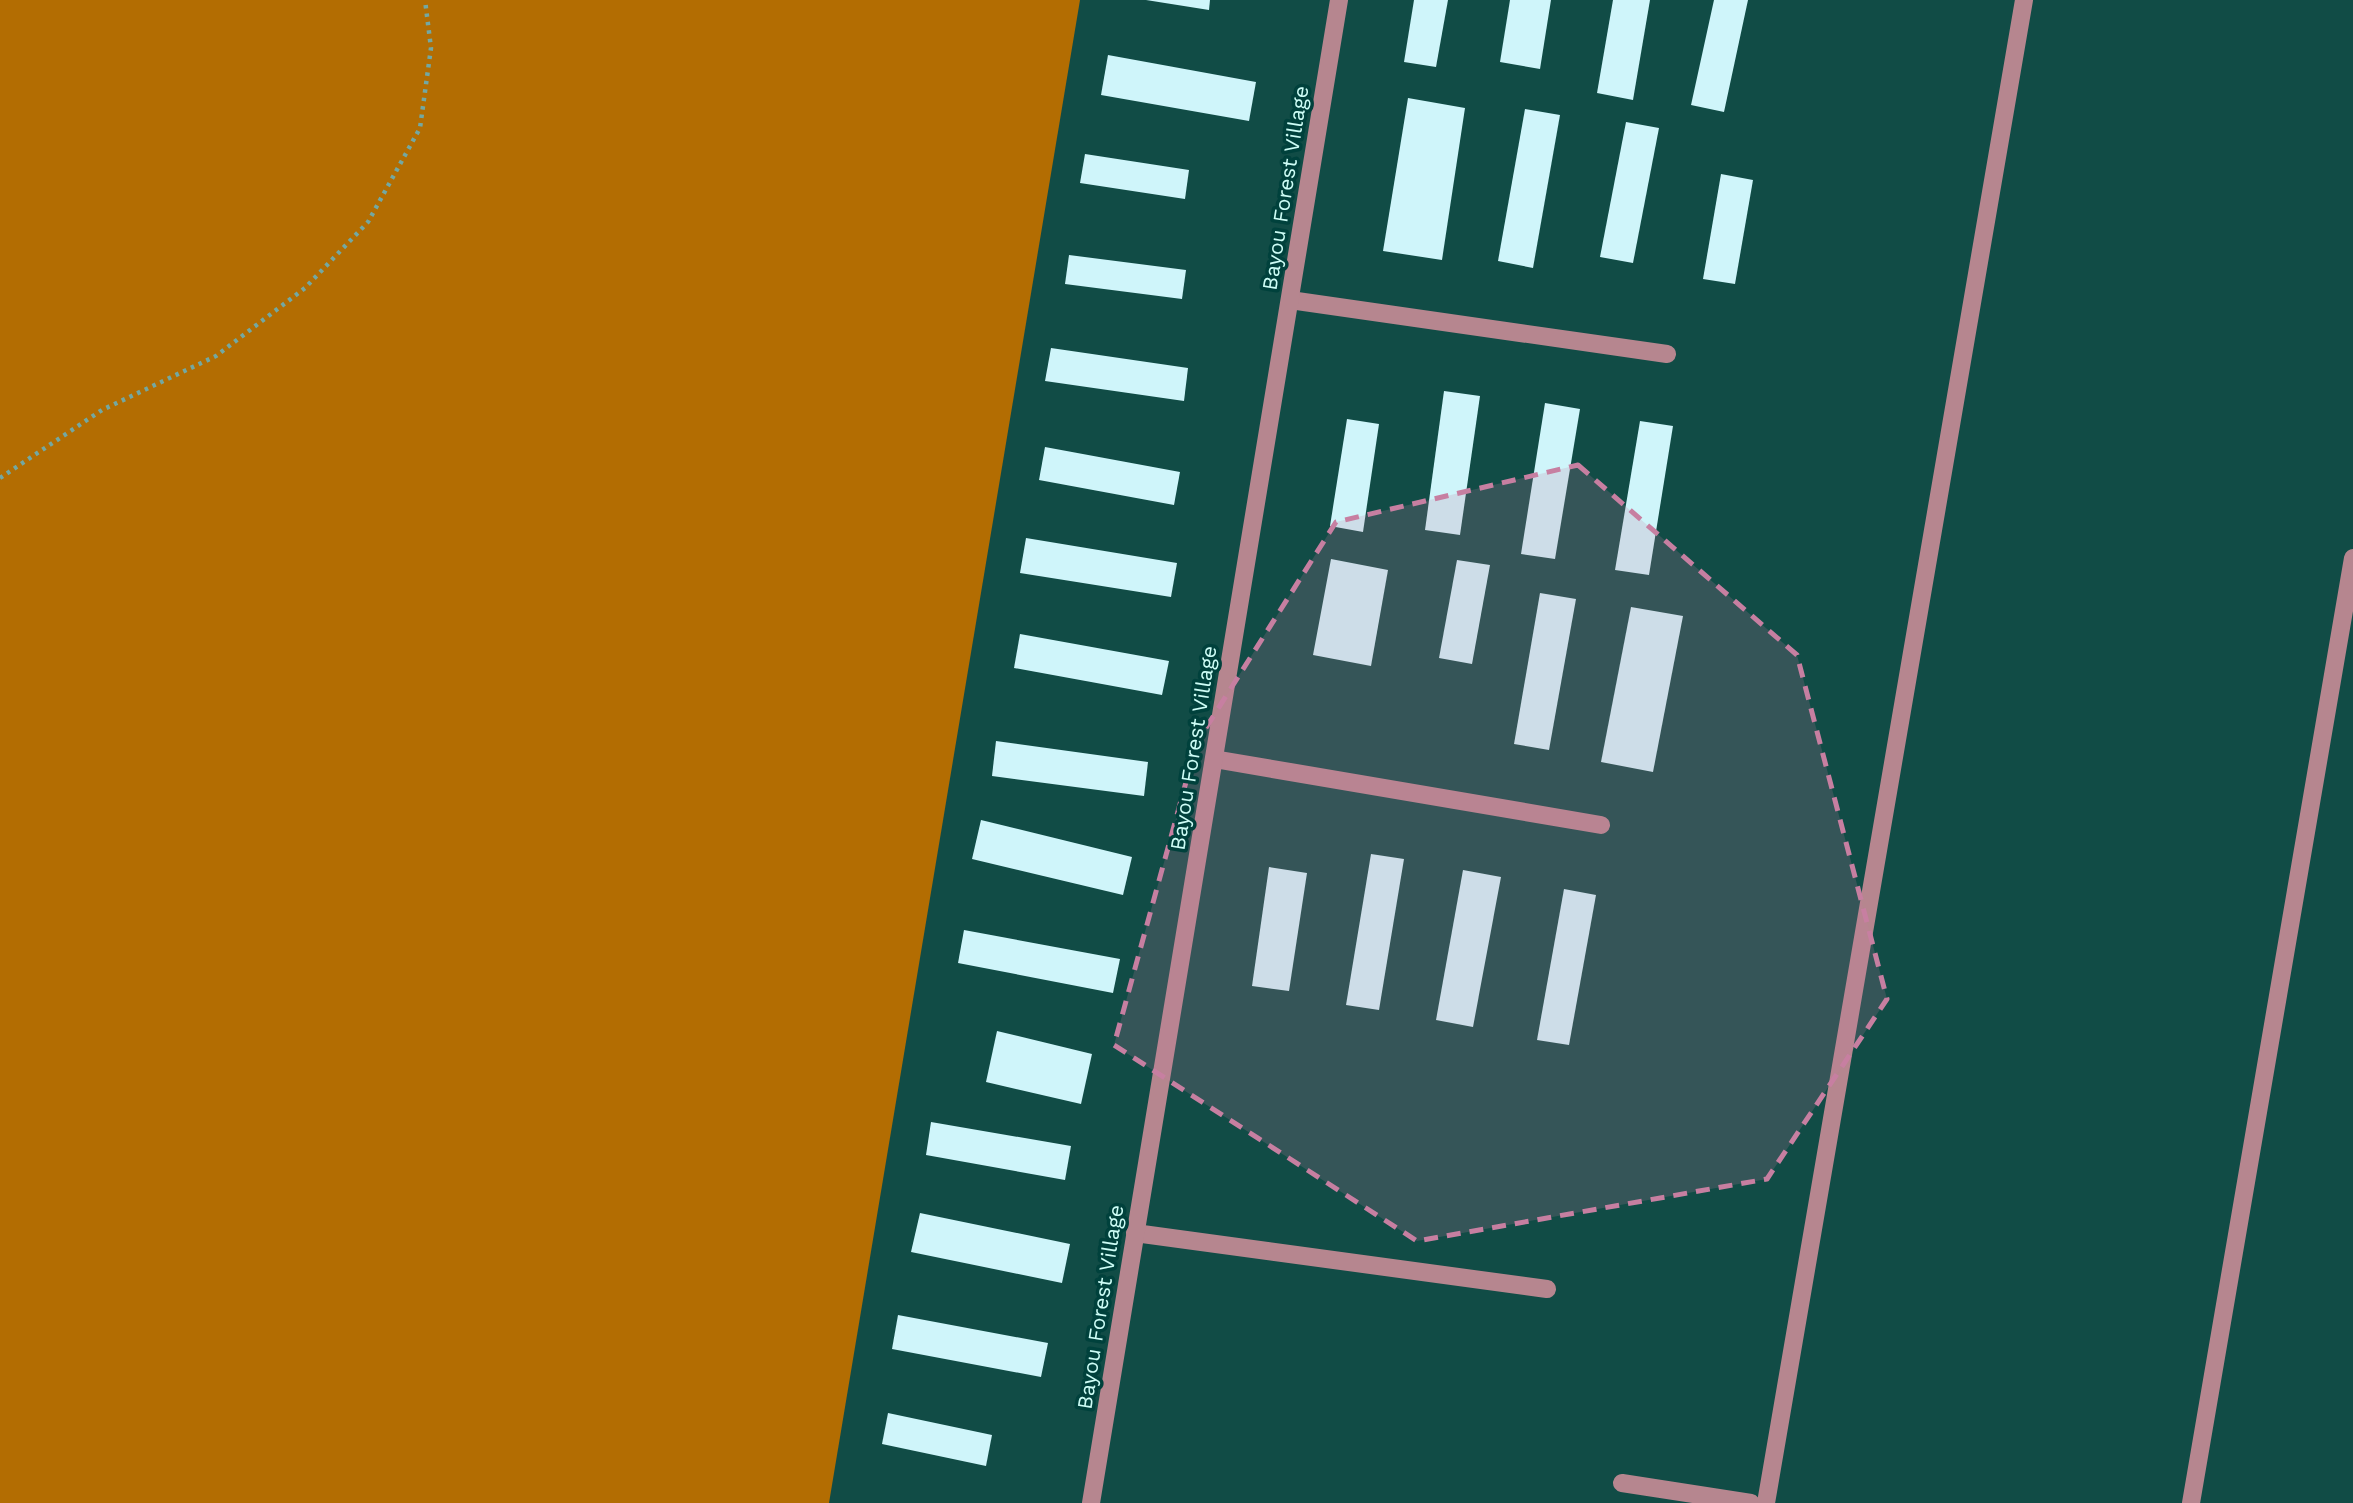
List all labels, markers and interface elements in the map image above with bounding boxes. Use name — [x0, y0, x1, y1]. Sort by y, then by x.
street label: Bayou Forest Village — [1256, 84, 1314, 292]
street label: Bayou Forest Village — [1164, 644, 1222, 852]
street label: Bayou Forest Village — [1071, 1203, 1129, 1411]

